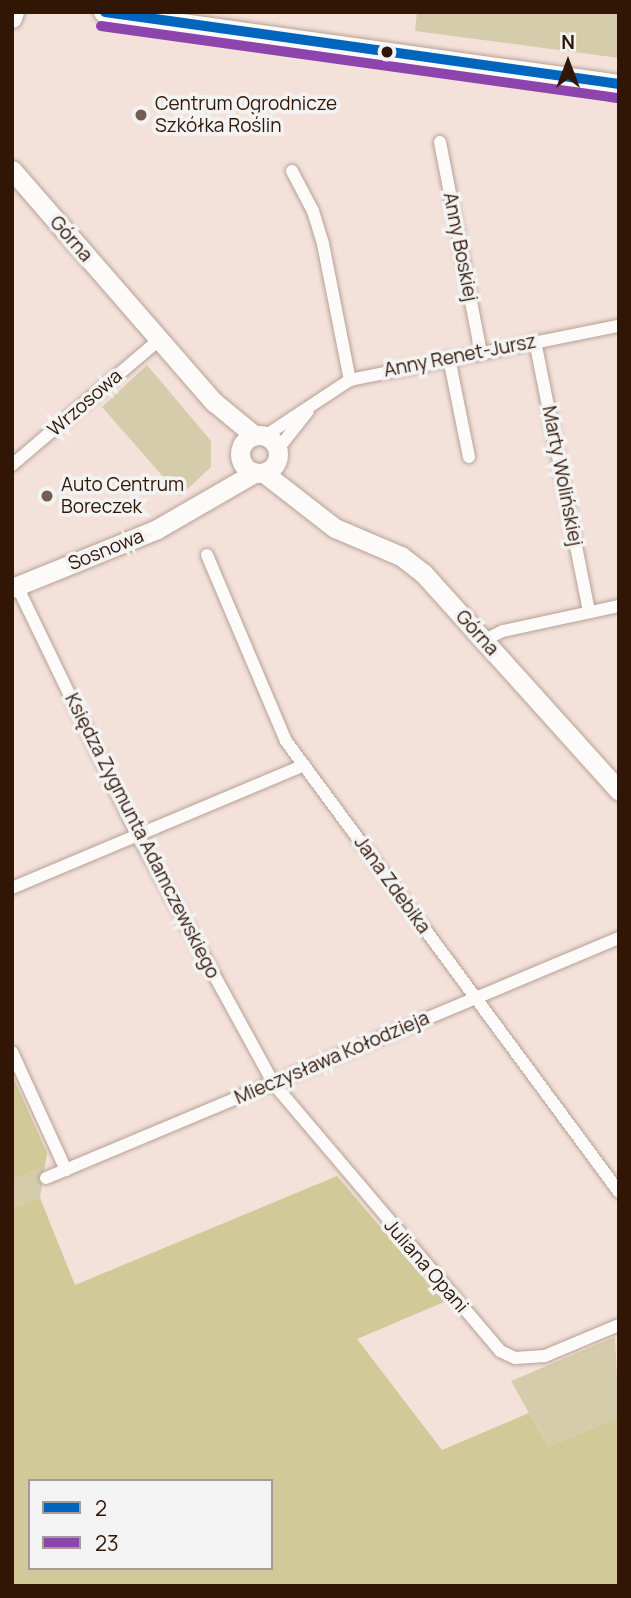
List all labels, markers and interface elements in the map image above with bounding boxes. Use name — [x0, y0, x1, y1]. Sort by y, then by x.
north arrow — [533, 28, 603, 98]
text: N — [561, 29, 575, 55]
unlabelled marker — [380, 45, 394, 59]
place label: Centrum Ogrodnicze Szkółka Roślin — [155, 93, 337, 137]
marker: Centrum Ogrodnicze Szkółka Roślin — [133, 107, 149, 123]
street label: Anny Boskiej — [438, 191, 482, 303]
street label: Górna — [45, 211, 97, 267]
street label: Anny Renet-Jursz — [382, 330, 538, 382]
street label: Wrzosowa — [43, 365, 127, 441]
street label: Marty Wolińskiej — [537, 404, 587, 548]
place label: Auto Centrum Boreczek — [61, 474, 184, 518]
marker: Auto Centrum Boreczek — [39, 488, 55, 504]
street label: Sosnowa — [65, 525, 147, 575]
street label: Górna — [451, 606, 503, 660]
street label: Księdza Zygmunta Adamczewskiego — [60, 690, 224, 982]
street label: Jana Zdebika — [349, 832, 435, 938]
street label: Mieczysława Kołodzieja — [231, 1007, 433, 1109]
street label: Juliana Opani — [379, 1215, 473, 1317]
legend — [28, 1479, 273, 1570]
text: 2 — [95, 1494, 107, 1522]
text: 23 — [95, 1529, 119, 1557]

